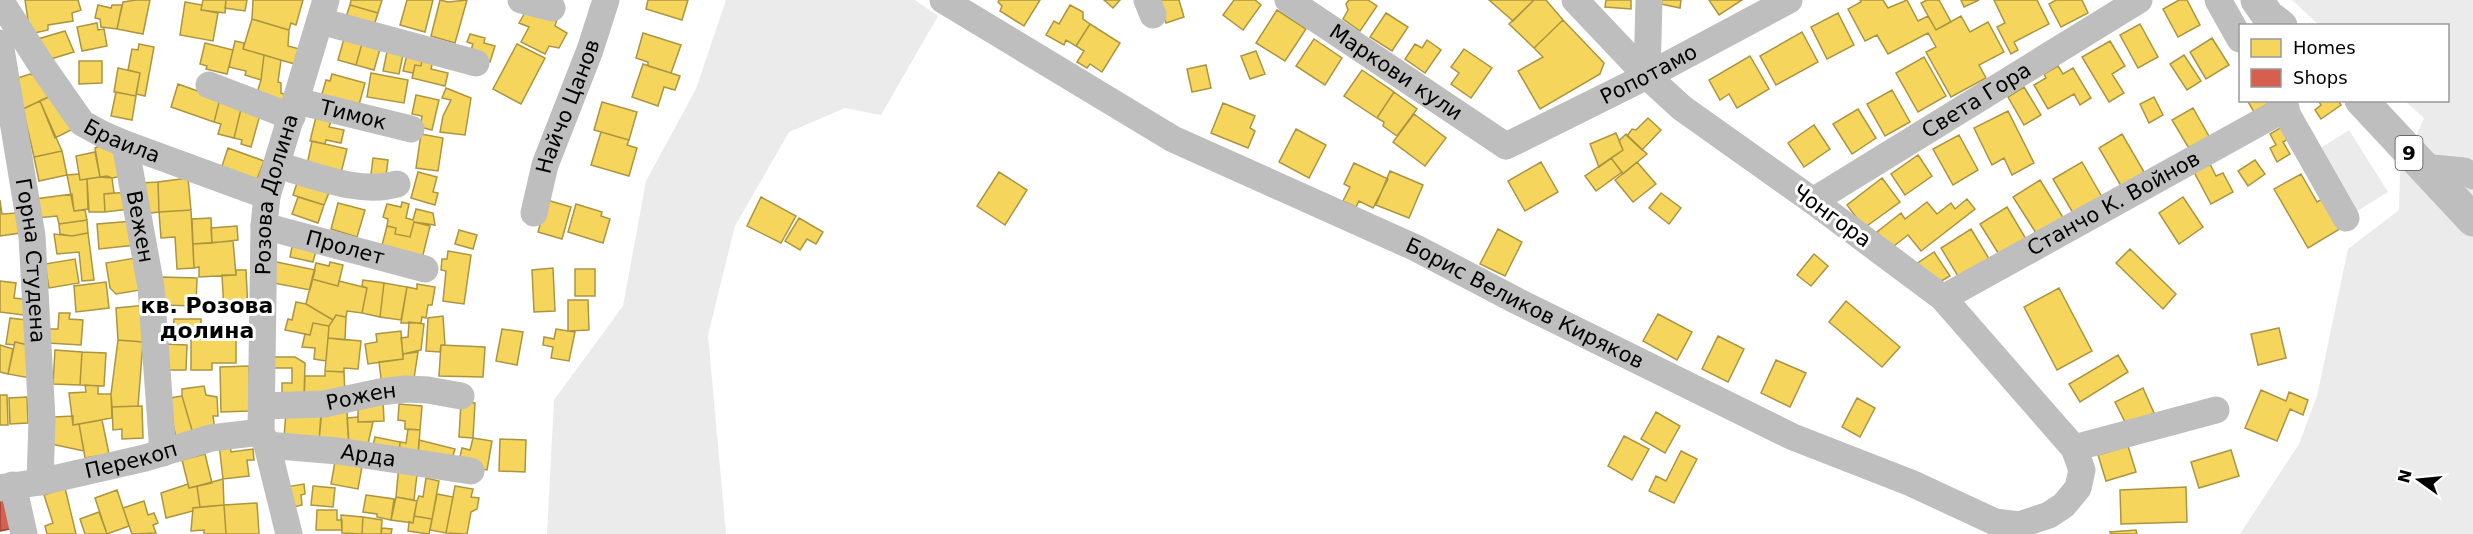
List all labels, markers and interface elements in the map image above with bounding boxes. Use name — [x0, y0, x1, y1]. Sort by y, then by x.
street label: Маркови кули — [1325, 19, 1467, 125]
legend — [2239, 24, 2449, 102]
street label: Найчо Цанов — [531, 36, 605, 176]
text: Homes — [2293, 37, 2356, 58]
street label: Ропотамо — [1596, 39, 1701, 109]
street label: Света Гора — [1917, 58, 2035, 143]
text: Shops — [2293, 67, 2348, 88]
street label: Тимок — [317, 95, 389, 135]
street label: Розова Долина — [251, 111, 303, 275]
street label: Браила — [80, 114, 163, 168]
road number: 9 — [2396, 136, 2422, 170]
street label: Станчо К. Войнов — [2023, 146, 2204, 261]
street label: Горна Студена — [11, 176, 50, 344]
street label: Чонгора — [1788, 180, 1876, 252]
street label: Вежен — [122, 189, 158, 265]
street label: Пролет — [303, 226, 387, 270]
street label: Борис Великов Киряков — [1402, 233, 1648, 374]
district label: кв. Розова долина — [141, 293, 273, 343]
street label: Рожен — [324, 378, 398, 415]
street label: Перекоп — [83, 437, 180, 483]
street label: Арда — [339, 440, 397, 472]
north arrow — [2389, 450, 2449, 510]
text: N — [2394, 467, 2416, 485]

